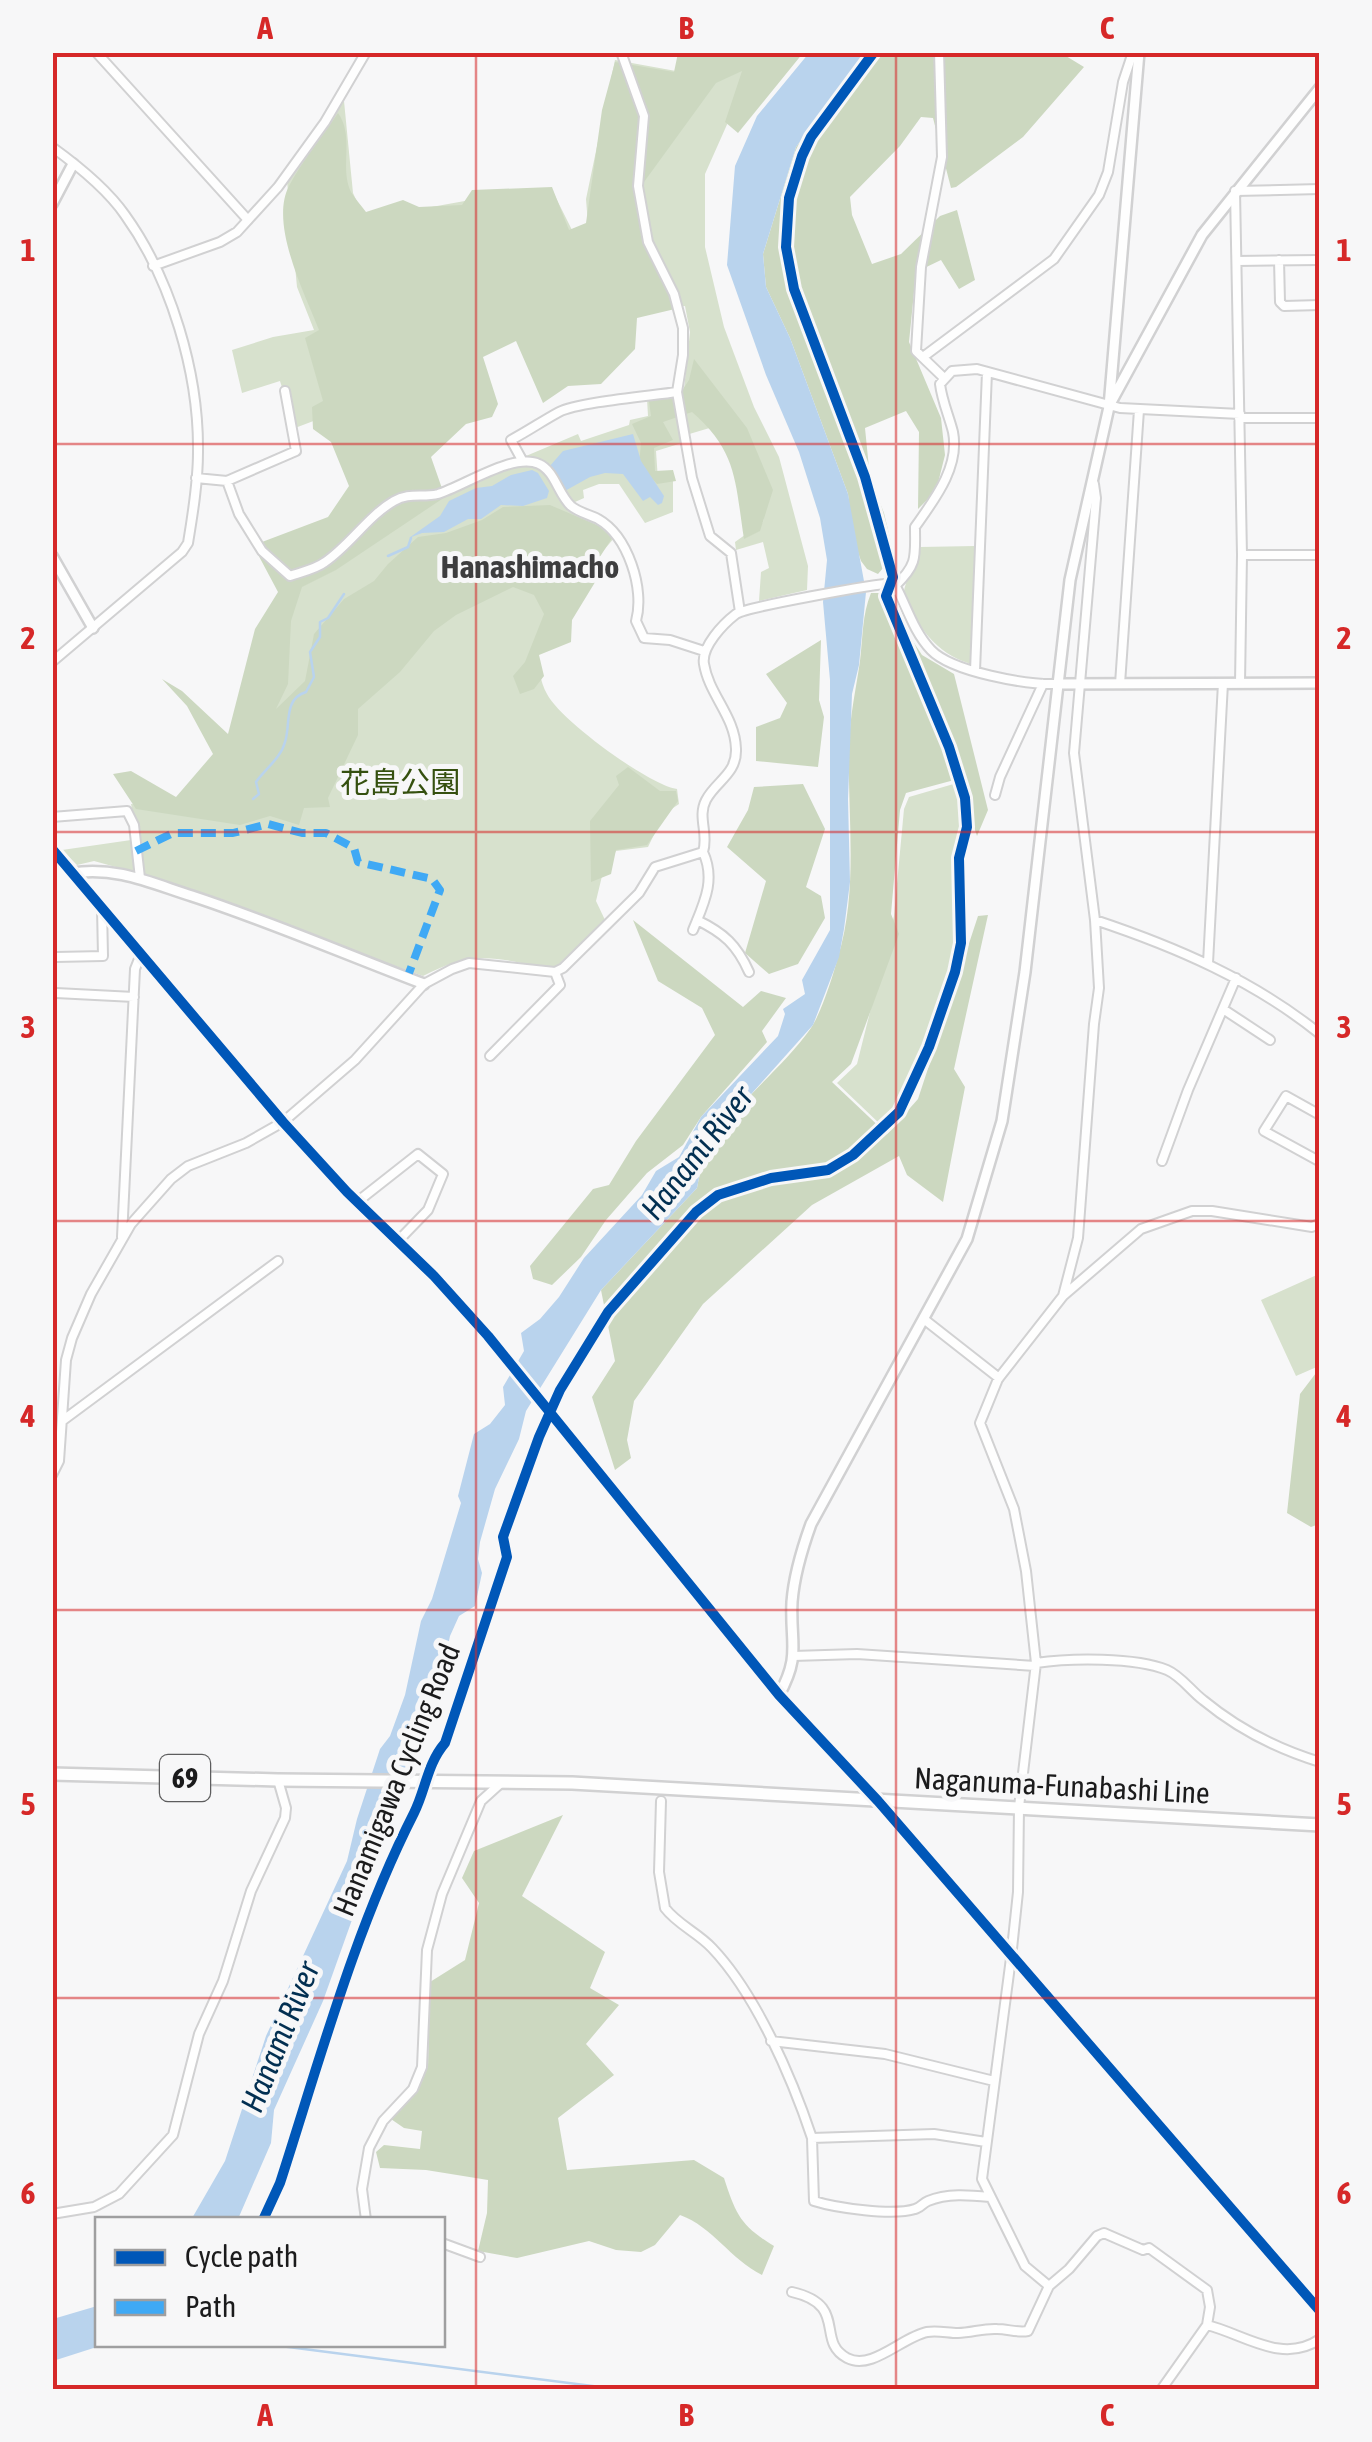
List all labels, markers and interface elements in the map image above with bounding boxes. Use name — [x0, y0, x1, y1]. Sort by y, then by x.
text: A — [256, 9, 273, 46]
text: B — [678, 9, 694, 46]
text: C — [1100, 9, 1115, 46]
text: 1 — [20, 231, 36, 268]
text: 1 — [1336, 231, 1352, 268]
district label: Hanashimacho — [441, 548, 619, 585]
text: 2 — [20, 619, 36, 656]
text: 2 — [1336, 619, 1352, 656]
park label: 花島公園 — [340, 765, 460, 799]
text: 3 — [20, 1008, 36, 1045]
text: 3 — [1336, 1008, 1352, 1045]
water label: Hanami River — [633, 1077, 761, 1227]
text: 4 — [19, 1397, 36, 1434]
text: 4 — [1335, 1397, 1352, 1434]
street label: Hanamigawa Cycling Road — [326, 1639, 466, 1921]
road number: 69 — [160, 1755, 210, 1801]
street label: Naganuma-Funabashi Line — [913, 1760, 1211, 1810]
text: 5 — [20, 1785, 36, 1822]
text: 5 — [1336, 1785, 1352, 1822]
water label: Hanami River — [233, 1955, 327, 2117]
text: 6 — [20, 2174, 36, 2211]
text: 6 — [1336, 2174, 1352, 2211]
legend — [95, 2217, 445, 2347]
text: Cycle path — [185, 2239, 298, 2273]
text: Path — [185, 2289, 236, 2323]
text: A — [256, 2396, 273, 2433]
text: B — [678, 2396, 694, 2433]
text: C — [1100, 2396, 1115, 2433]

